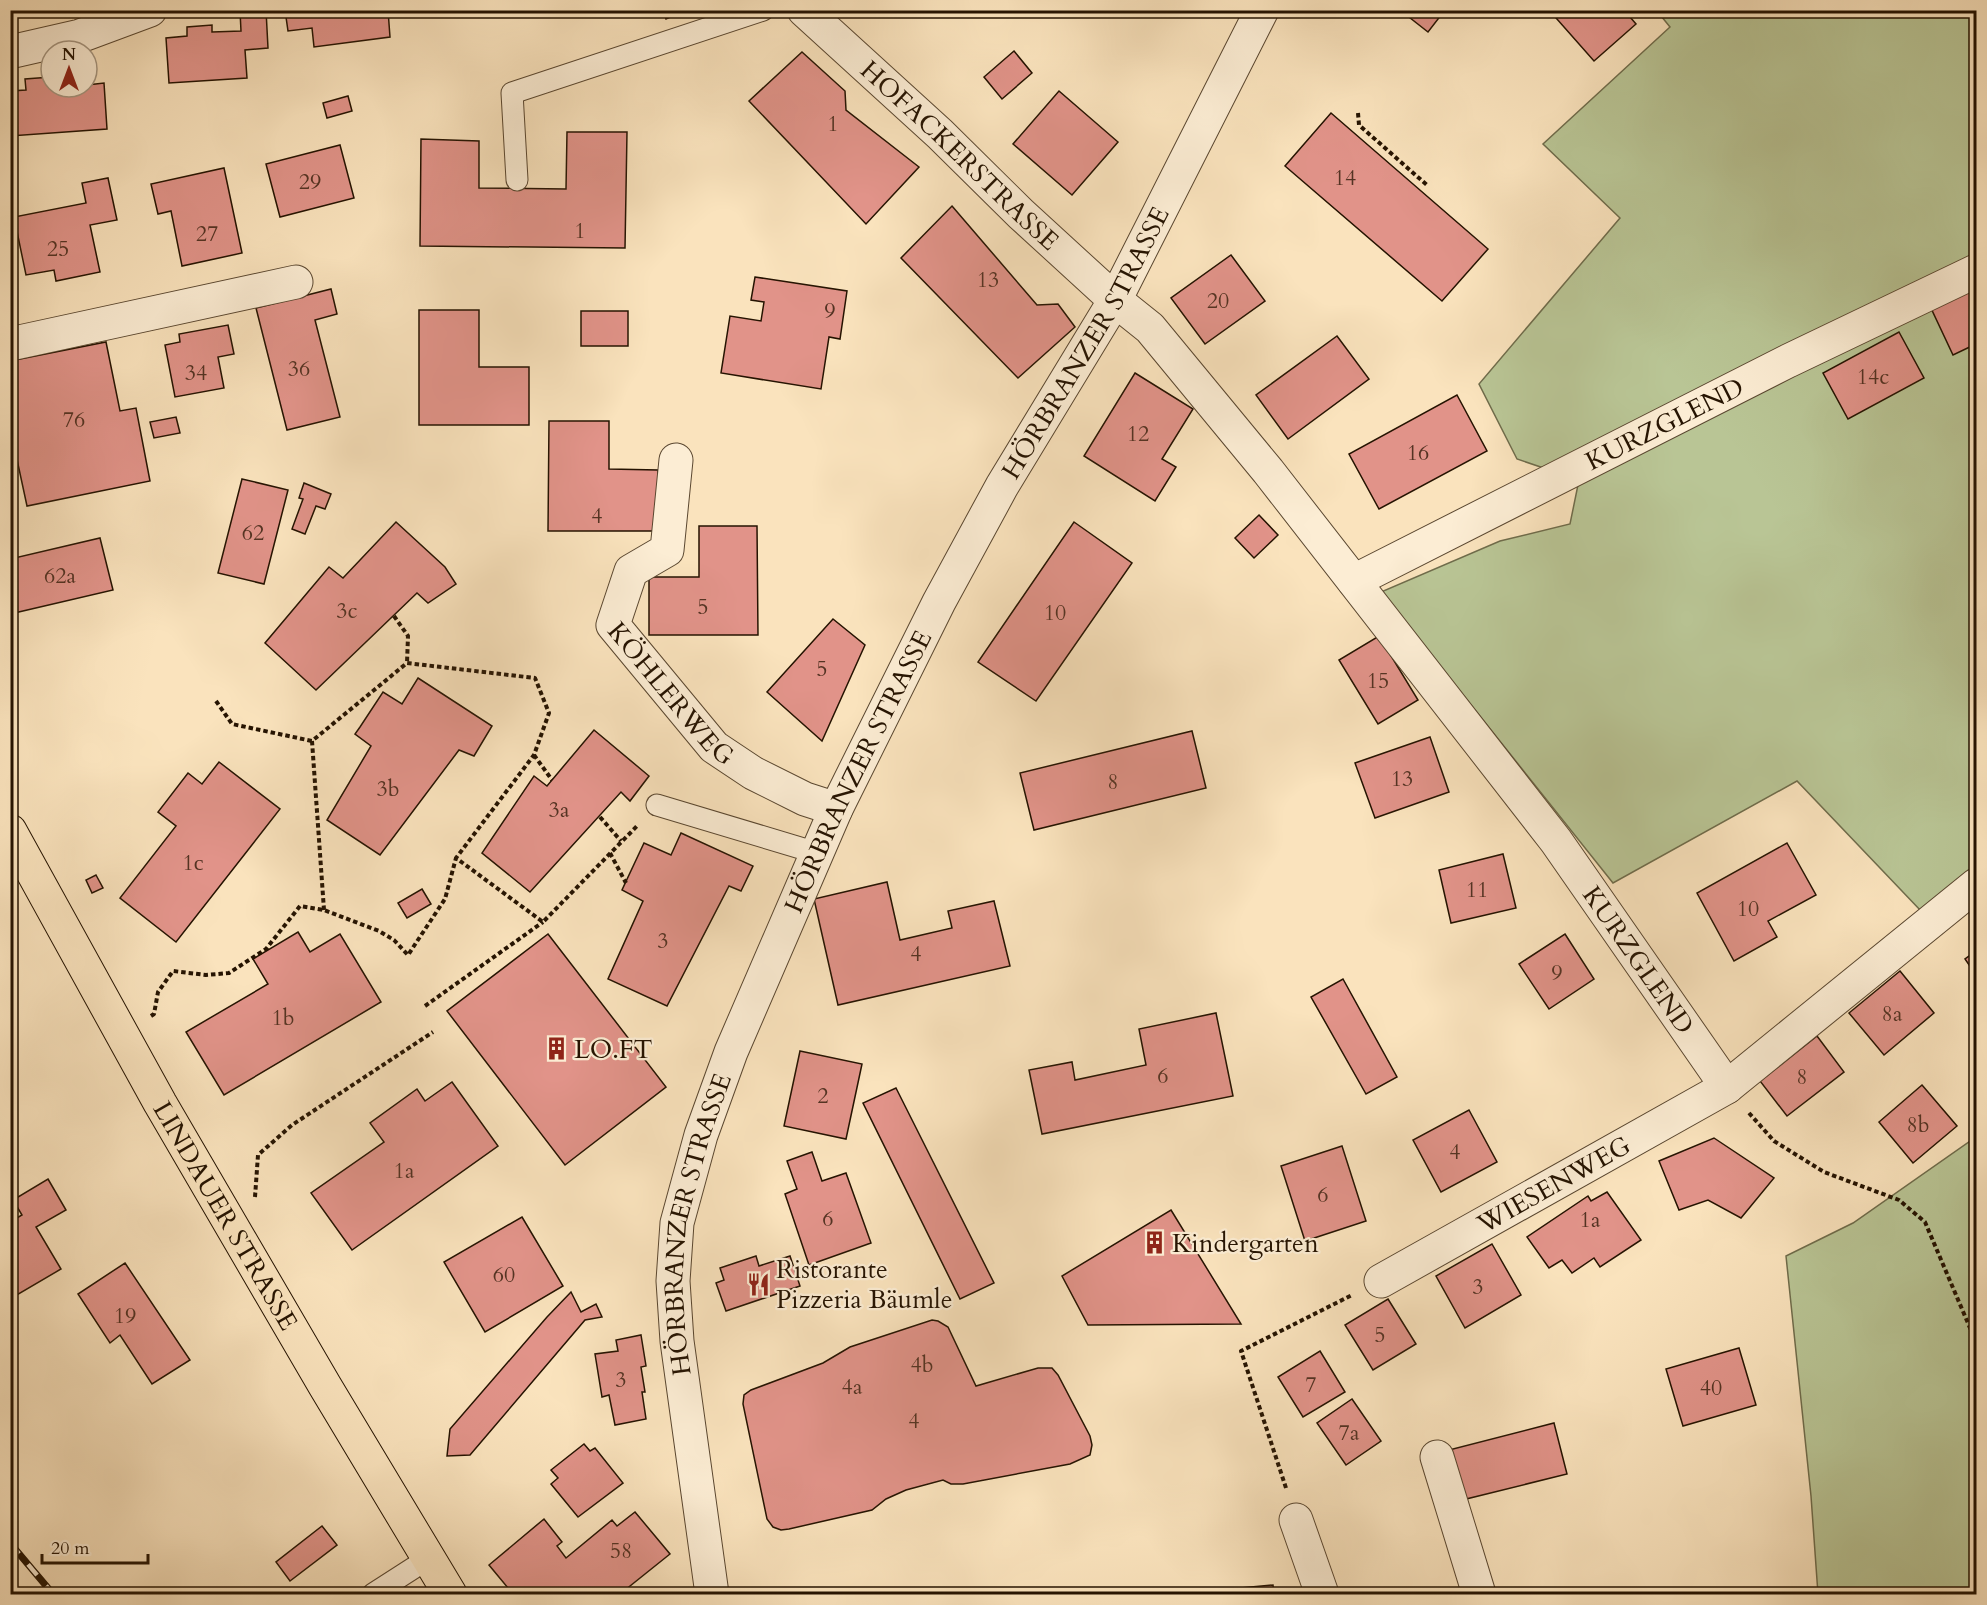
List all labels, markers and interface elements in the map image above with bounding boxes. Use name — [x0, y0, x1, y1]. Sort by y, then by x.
north arrow — [39, 39, 99, 99]
text: N — [62, 44, 76, 66]
street label: HOFACKERSTRASSE — [853, 53, 1066, 258]
house number: 1 — [827, 109, 839, 139]
house number: 14 — [1334, 163, 1356, 193]
house number: 29 — [299, 167, 321, 197]
street label: HÖRBRANZER STRASSE — [993, 201, 1178, 486]
house number: 1 — [574, 216, 586, 246]
house number: 27 — [196, 219, 218, 249]
house number: 25 — [47, 234, 69, 264]
house number: 13 — [977, 265, 999, 295]
house number: 20 — [1207, 286, 1229, 316]
house number: 9 — [824, 296, 836, 326]
house number: 36 — [288, 354, 310, 384]
house number: 34 — [185, 358, 207, 388]
house number: 14c — [1857, 362, 1889, 392]
street label: KURZGLEND — [1580, 369, 1750, 479]
house number: 76 — [63, 405, 85, 435]
house number: 12 — [1127, 419, 1149, 449]
house number: 16 — [1407, 438, 1429, 468]
house number: 4 — [591, 501, 603, 531]
house number: 62 — [242, 518, 264, 548]
house number: 62a — [44, 561, 77, 591]
house number: 5 — [697, 592, 709, 622]
house number: 3c — [336, 596, 358, 626]
house number: 10 — [1044, 598, 1066, 628]
street label: KÖHLERWEG — [600, 615, 741, 774]
street label: HÖRBRANZER STRASSE — [776, 625, 940, 918]
house number: 5 — [816, 654, 828, 684]
house number: 15 — [1367, 666, 1389, 696]
house number: 13 — [1391, 764, 1413, 794]
house number: 8 — [1107, 767, 1119, 797]
house number: 3b — [376, 774, 400, 804]
house number: 3a — [549, 795, 570, 825]
house number: 1с — [182, 848, 204, 878]
house number: 11 — [1466, 875, 1488, 905]
street label: KURZGLEND — [1574, 879, 1702, 1041]
house number: 10 — [1737, 894, 1759, 924]
house number: 3 — [657, 926, 669, 956]
house number: 4 — [910, 939, 922, 969]
house number: 9 — [1551, 958, 1563, 988]
house number: 8a — [1882, 999, 1903, 1029]
house number: 1b — [271, 1003, 295, 1033]
place label: LO.FT — [574, 1032, 653, 1067]
building icon: LO.FT — [543, 1036, 569, 1062]
house number: 6 — [1157, 1061, 1169, 1091]
house number: 8 — [1796, 1062, 1808, 1092]
street label: HÖRBRANZER STRASSE — [656, 1068, 740, 1378]
house number: 2 — [817, 1081, 829, 1111]
street label: LINDAUER STRASSE — [145, 1095, 306, 1337]
house number: 8b — [1906, 1110, 1930, 1140]
street label: WIESENWEG — [1470, 1128, 1637, 1242]
house number: 4 — [1449, 1137, 1461, 1167]
house number: 1a — [394, 1156, 415, 1186]
house number: 6 — [1317, 1180, 1329, 1210]
house number: 6 — [822, 1204, 834, 1234]
house number: 1a — [1580, 1205, 1601, 1235]
place label: Kindergarten — [1172, 1226, 1319, 1261]
building icon: Kindergarten — [1141, 1230, 1167, 1256]
place label: Ristorante Pizzeria Bäumle — [776, 1252, 953, 1317]
house number: 60 — [493, 1260, 515, 1290]
restaurant icon: Ristorante Pizzeria Bäumle — [745, 1271, 771, 1297]
house number: 3 — [1472, 1272, 1484, 1302]
house number: 19 — [114, 1301, 136, 1331]
house number: 5 — [1374, 1320, 1386, 1350]
house number: 4b — [910, 1350, 934, 1380]
house number: 3 — [615, 1365, 627, 1395]
house number: 7 — [1305, 1370, 1317, 1400]
house number: 4a — [842, 1372, 863, 1402]
house number: 40 — [1700, 1373, 1722, 1403]
house number: 4 — [908, 1406, 920, 1436]
house number: 7a — [1339, 1418, 1360, 1448]
scale bar — [42, 1527, 148, 1565]
text: 20 m — [51, 1536, 90, 1561]
house number: 58 — [610, 1536, 632, 1566]

